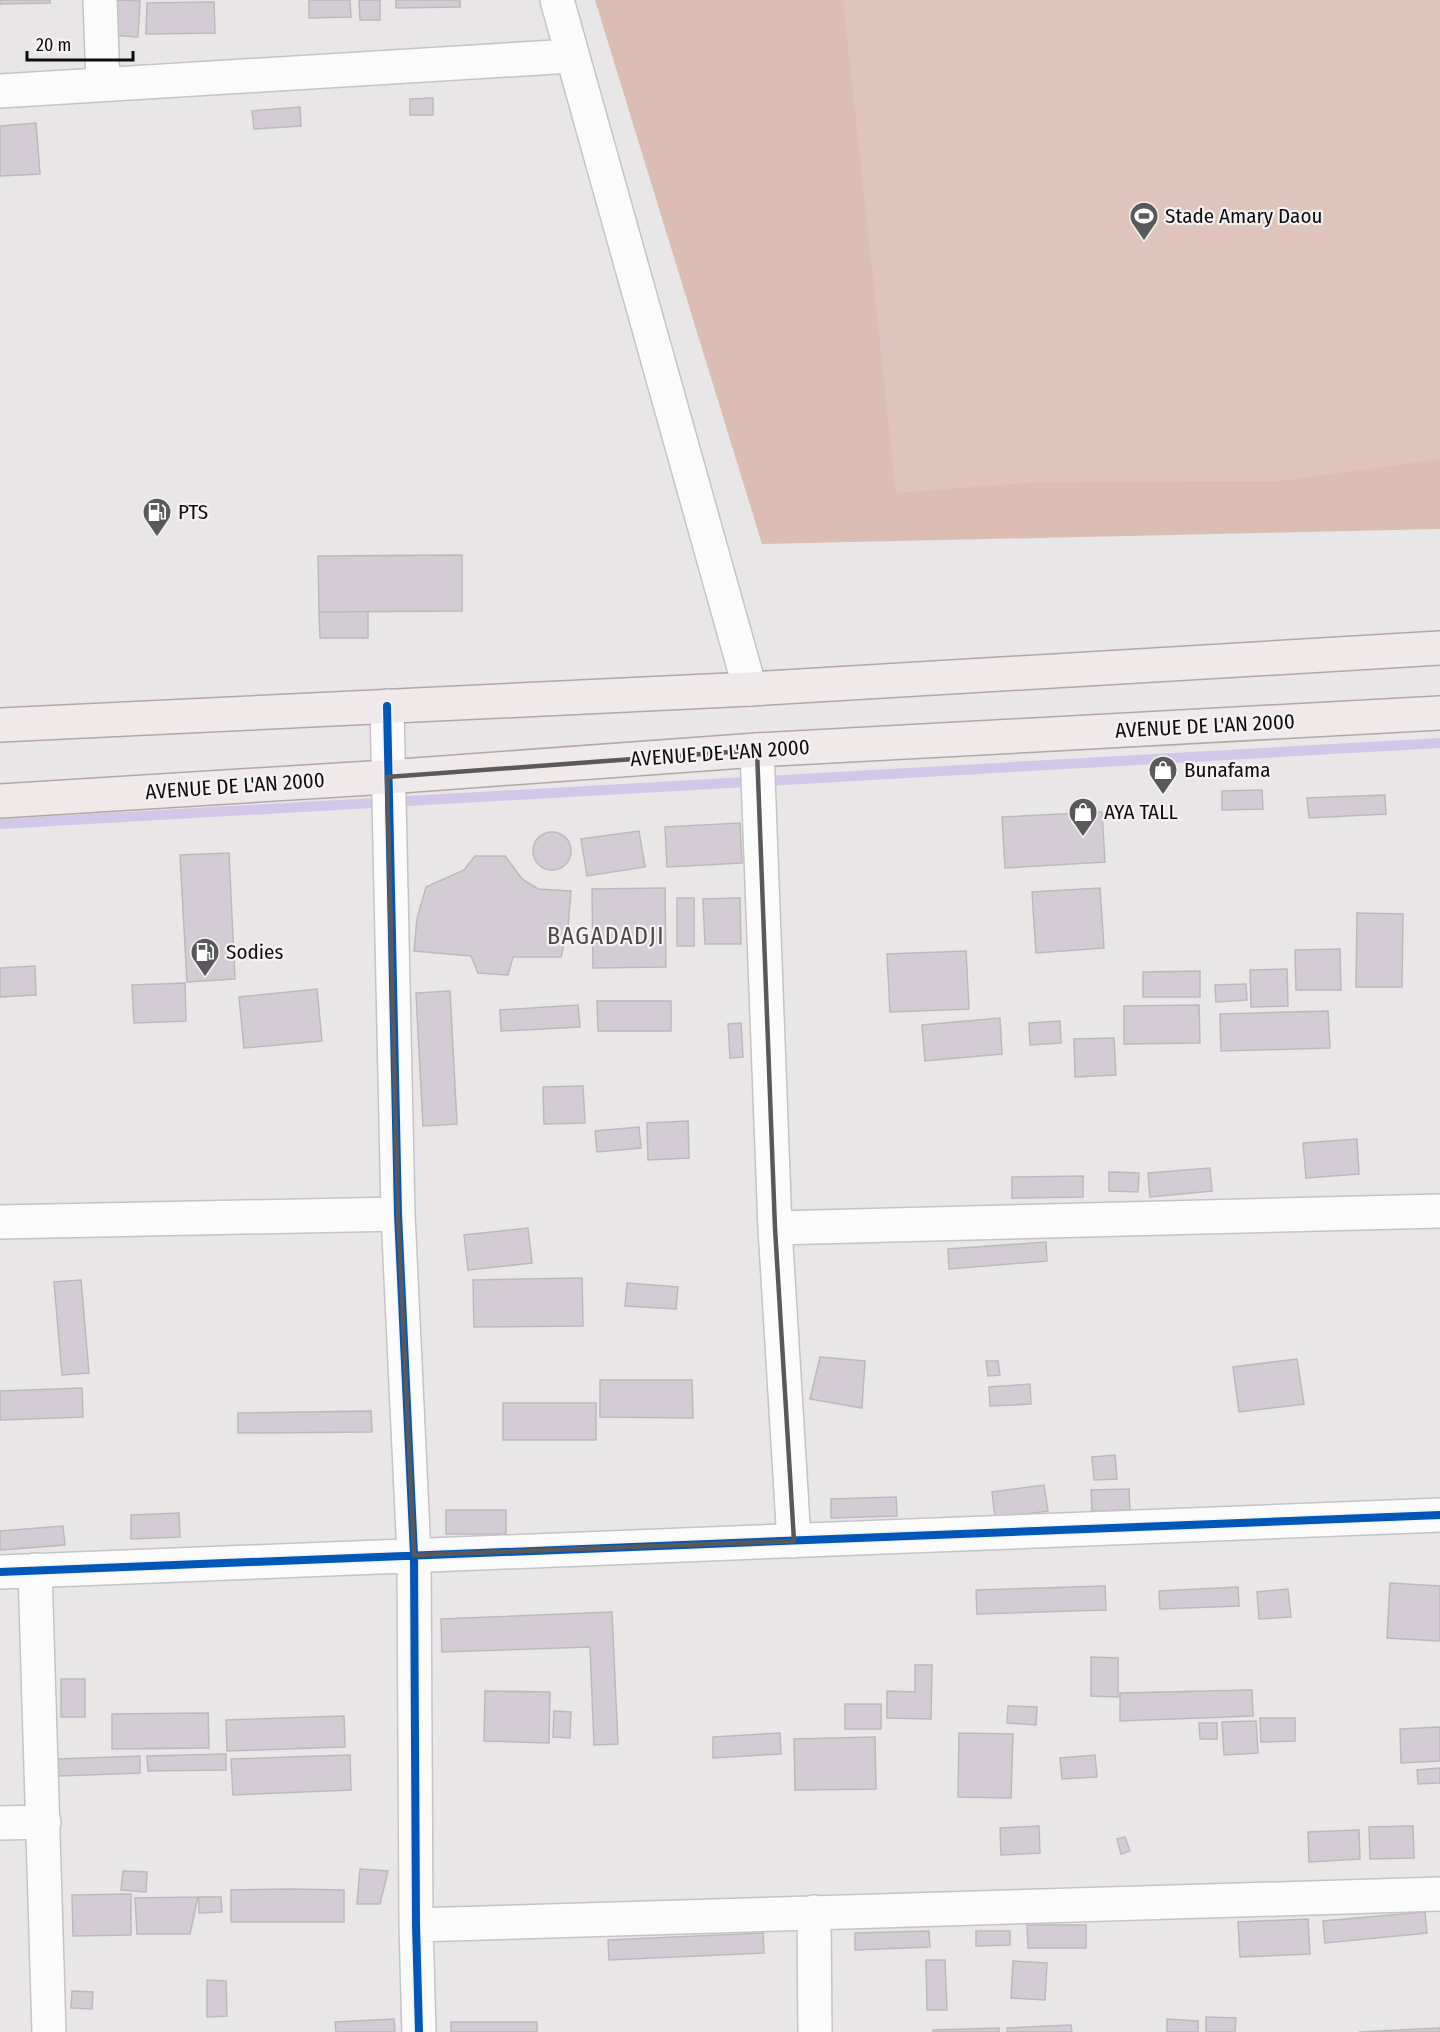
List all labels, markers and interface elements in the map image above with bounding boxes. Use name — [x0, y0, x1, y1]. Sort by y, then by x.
scale bar — [27, 24, 134, 62]
text: 20 m — [36, 34, 71, 56]
sports icon: Stade Amary Daou — [1128, 200, 1160, 242]
place label: Stade Amary Daou — [1165, 203, 1322, 229]
fuel station icon: PTS — [141, 496, 173, 538]
place label: PTS — [178, 499, 208, 525]
street label: AVENUE DE L'AN 2000 — [1115, 708, 1295, 744]
street label: AVENUE DE L'AN 2000 — [629, 734, 811, 772]
shop icon: Bunafama — [1147, 754, 1179, 796]
place label: Bunafama — [1184, 757, 1271, 783]
street label: AVENUE DE L'AN 2000 — [144, 767, 326, 805]
shop icon: AYA TALL — [1067, 796, 1099, 838]
place label: AYA TALL — [1104, 799, 1178, 825]
district label: BAGADADJI — [547, 922, 665, 950]
fuel station icon: Sodies — [189, 936, 221, 978]
place label: Sodies — [226, 939, 283, 965]

